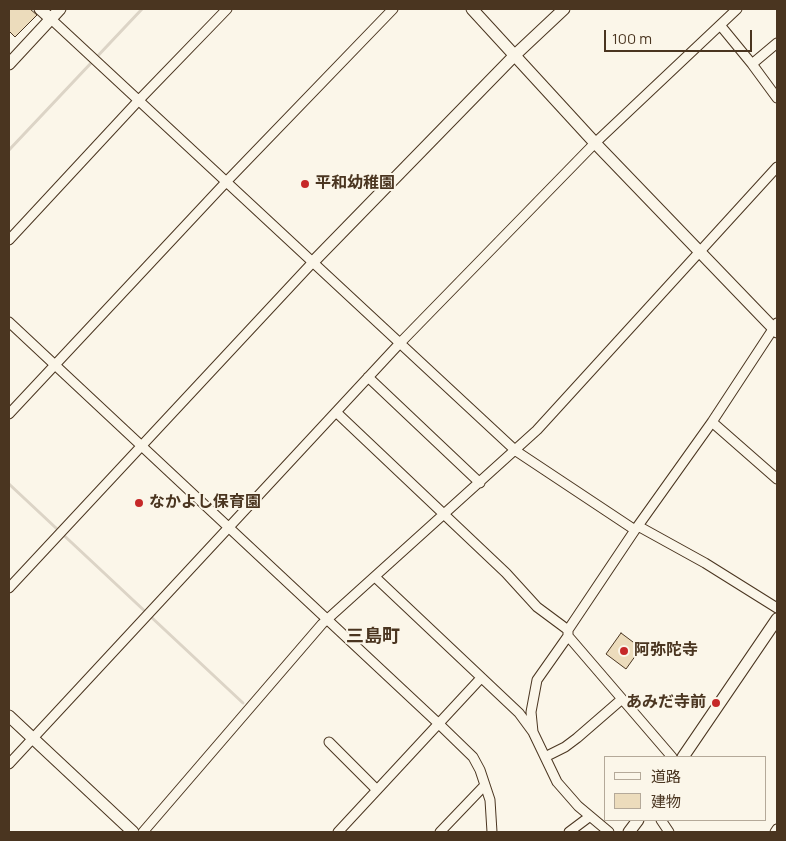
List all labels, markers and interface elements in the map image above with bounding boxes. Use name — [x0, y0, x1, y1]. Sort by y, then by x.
scale bar — [606, 20, 754, 52]
text: 100 m — [612, 28, 652, 49]
place label: 平和幼稚園 — [315, 174, 395, 194]
marker: 平和幼稚園 — [299, 178, 311, 190]
place label: なかよし保育園 — [149, 493, 261, 513]
marker: なかよし保育園 — [133, 497, 145, 509]
district label: 三島町 — [346, 626, 400, 648]
place label: 阿弥陀寺 — [634, 641, 698, 661]
marker: 阿弥陀寺 — [618, 645, 630, 657]
place label: あみだ寺前 — [626, 693, 706, 713]
marker: あみだ寺前 — [710, 697, 722, 709]
legend — [604, 756, 766, 821]
text: 道路 — [651, 766, 681, 787]
text: 建物 — [651, 791, 681, 812]

